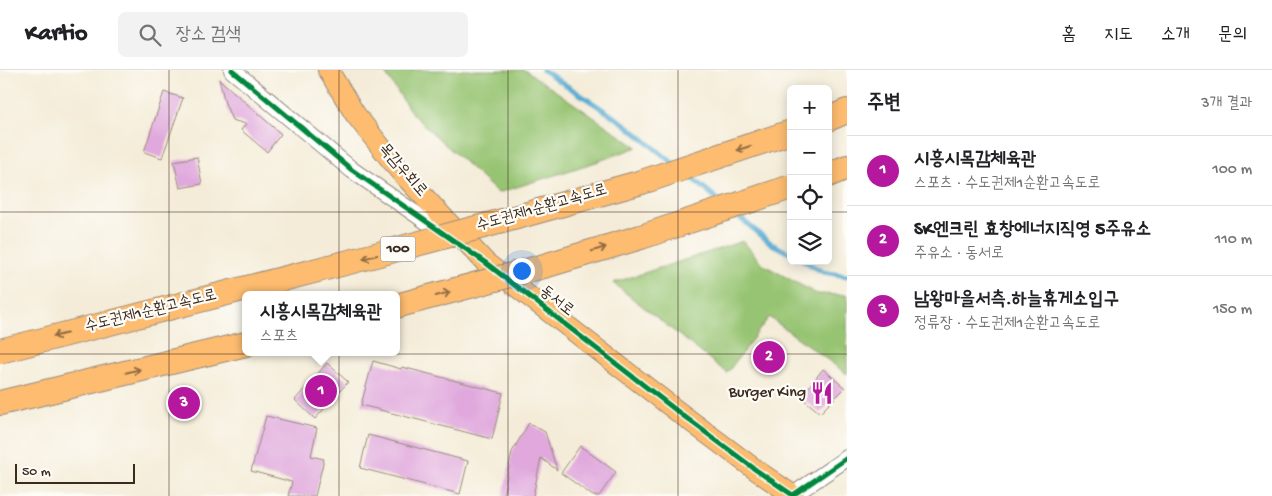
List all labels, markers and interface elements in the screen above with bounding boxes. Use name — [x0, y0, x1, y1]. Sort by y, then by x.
search box — [118, 12, 468, 57]
text: Kartio — [25, 20, 88, 49]
icon: search — [136, 21, 164, 49]
text: 장소 검색 — [176, 24, 241, 47]
text: 홈 — [1062, 25, 1076, 46]
text: 지도 — [1104, 25, 1133, 46]
text: 소개 — [1161, 25, 1190, 46]
text: 문의 — [1218, 25, 1247, 46]
map controls — [787, 85, 832, 265]
button: + — [787, 85, 832, 130]
text: 주변 — [867, 92, 901, 117]
text: 3개 결과 — [1201, 95, 1252, 114]
button: − — [787, 130, 832, 175]
street label: 목감우회로 — [374, 140, 430, 202]
one-way arrow — [737, 143, 753, 153]
text: 시흥시목감체육관 — [914, 149, 1036, 172]
text: 1 — [880, 161, 886, 180]
text: 100 m — [1212, 161, 1252, 180]
button: locate — [787, 175, 832, 220]
text: 스포츠 · 수도권제1순환고속도로 — [914, 175, 1100, 194]
street label: 수도권제1순환고속도로 — [474, 180, 610, 237]
text: SK엔크린 효창에너지직영 5주유소 — [914, 219, 1151, 242]
button: layers — [787, 220, 832, 265]
text: 2 — [879, 231, 887, 250]
text: 110 m — [1215, 231, 1252, 250]
road number: 100 — [380, 236, 416, 262]
one-way arrow — [591, 244, 607, 254]
text: 주유소 · 동서로 — [914, 245, 1004, 264]
one-way arrow — [363, 252, 379, 262]
your location — [509, 258, 535, 284]
street label: 동서로 — [535, 283, 577, 321]
street label: 수도권제1순환고속도로 — [83, 285, 219, 338]
one-way arrow — [435, 288, 451, 298]
text: 남왕마을서측.하늘휴게소입구 — [914, 289, 1119, 312]
popup — [242, 291, 400, 356]
text: 3 — [879, 301, 887, 320]
text: 150 m — [1213, 301, 1252, 320]
text: 시흥시목감체육관 — [260, 302, 382, 325]
text: 정류장 · 수도권제1순환고속도로 — [914, 315, 1100, 334]
text: 스포츠 — [260, 328, 298, 347]
one-way arrow — [52, 331, 68, 341]
pin: 2 — [753, 338, 785, 376]
one-way arrow — [124, 366, 140, 375]
pin: 1 — [305, 372, 337, 410]
restaurant icon: Burger King — [809, 380, 835, 406]
pin: 3 — [168, 384, 200, 422]
place label: Burger King — [728, 384, 806, 403]
scale bar — [15, 461, 135, 484]
text: 50 m — [22, 464, 51, 481]

